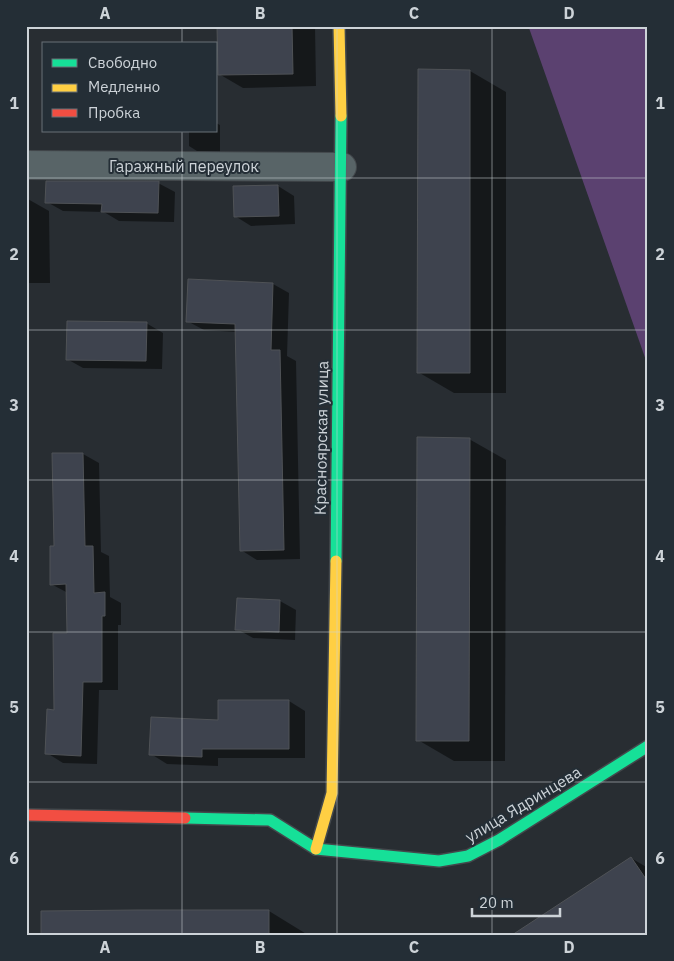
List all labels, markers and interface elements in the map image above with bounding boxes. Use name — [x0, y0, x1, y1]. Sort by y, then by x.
text: A — [100, 3, 111, 23]
text: B — [255, 3, 266, 23]
text: C — [409, 3, 419, 23]
text: D — [563, 3, 575, 23]
legend — [42, 42, 218, 132]
text: Свободно — [88, 53, 157, 72]
text: Медленно — [88, 77, 160, 96]
text: 1 — [9, 93, 19, 113]
text: 1 — [655, 93, 665, 113]
text: Пробка — [88, 103, 140, 122]
street label: Гаражный переулок — [109, 156, 259, 176]
text: 2 — [9, 244, 19, 264]
text: 2 — [655, 244, 665, 264]
street label: Красноярская улица — [310, 360, 332, 515]
text: 3 — [9, 395, 19, 415]
text: 3 — [655, 395, 665, 415]
text: 4 — [9, 546, 19, 566]
text: 4 — [655, 546, 665, 566]
text: 5 — [9, 697, 19, 717]
text: 5 — [655, 697, 665, 717]
street label: улица Ядринцева — [461, 761, 585, 847]
text: 6 — [9, 848, 19, 868]
text: 6 — [655, 848, 665, 868]
scale bar — [472, 886, 559, 918]
text: 20 m — [479, 893, 514, 912]
text: A — [100, 937, 111, 957]
text: B — [255, 937, 266, 957]
text: C — [409, 937, 419, 957]
text: D — [563, 937, 575, 957]

